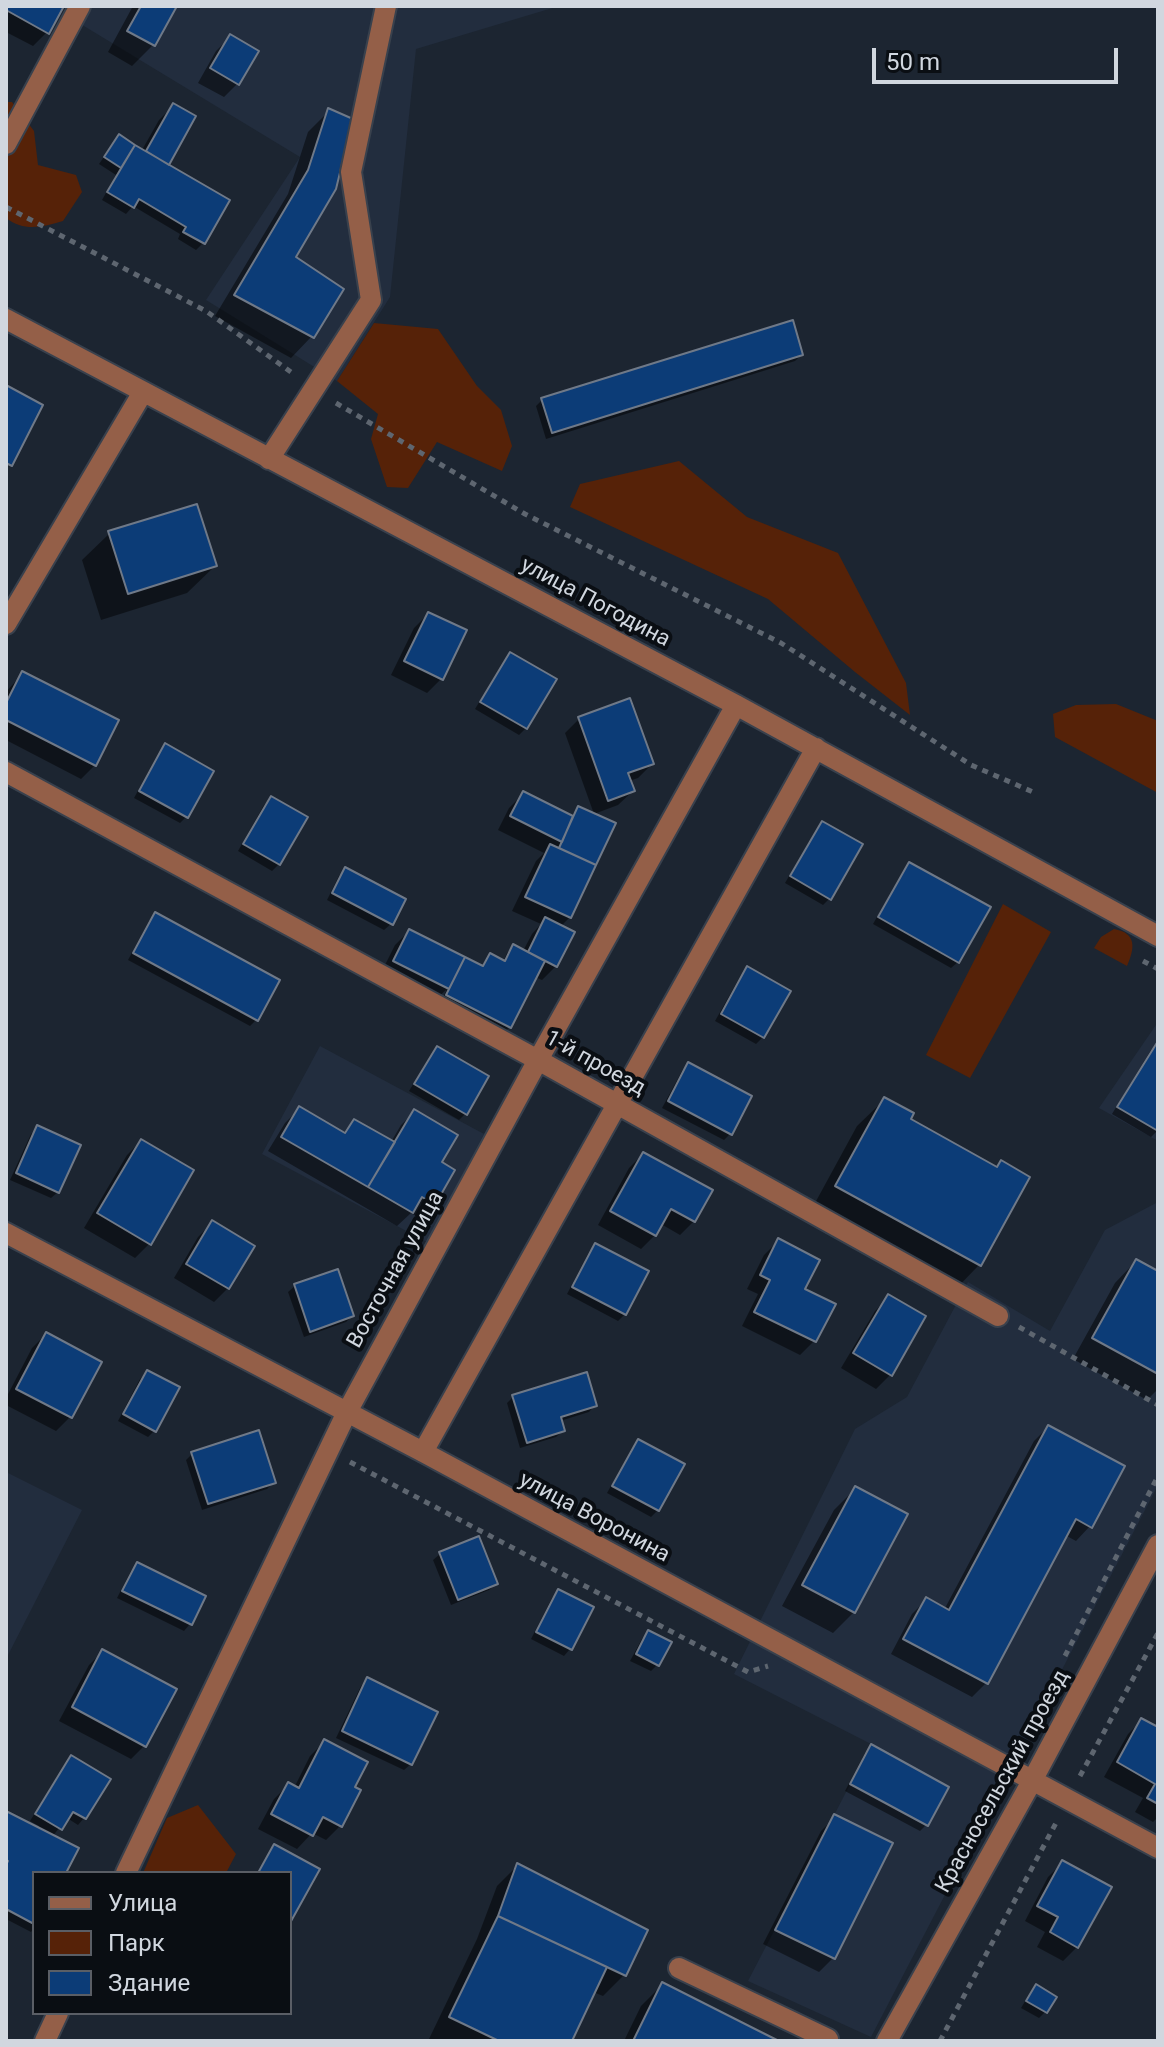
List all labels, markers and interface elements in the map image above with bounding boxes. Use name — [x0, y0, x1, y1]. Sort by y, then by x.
scale bar — [876, 32, 1122, 82]
text: 50 m — [886, 48, 940, 76]
street label: улица Погодина — [516, 552, 674, 654]
street label: 1-й проезд — [540, 1026, 650, 1102]
street label: Восточная улица — [342, 1187, 450, 1353]
street label: улица Воронина — [514, 1467, 674, 1569]
street label: Красносельский проезд — [931, 1666, 1075, 1898]
legend — [32, 1871, 292, 2015]
text: Улица — [108, 1889, 177, 1917]
text: Парк — [108, 1929, 165, 1957]
text: Здание — [108, 1969, 190, 1997]

